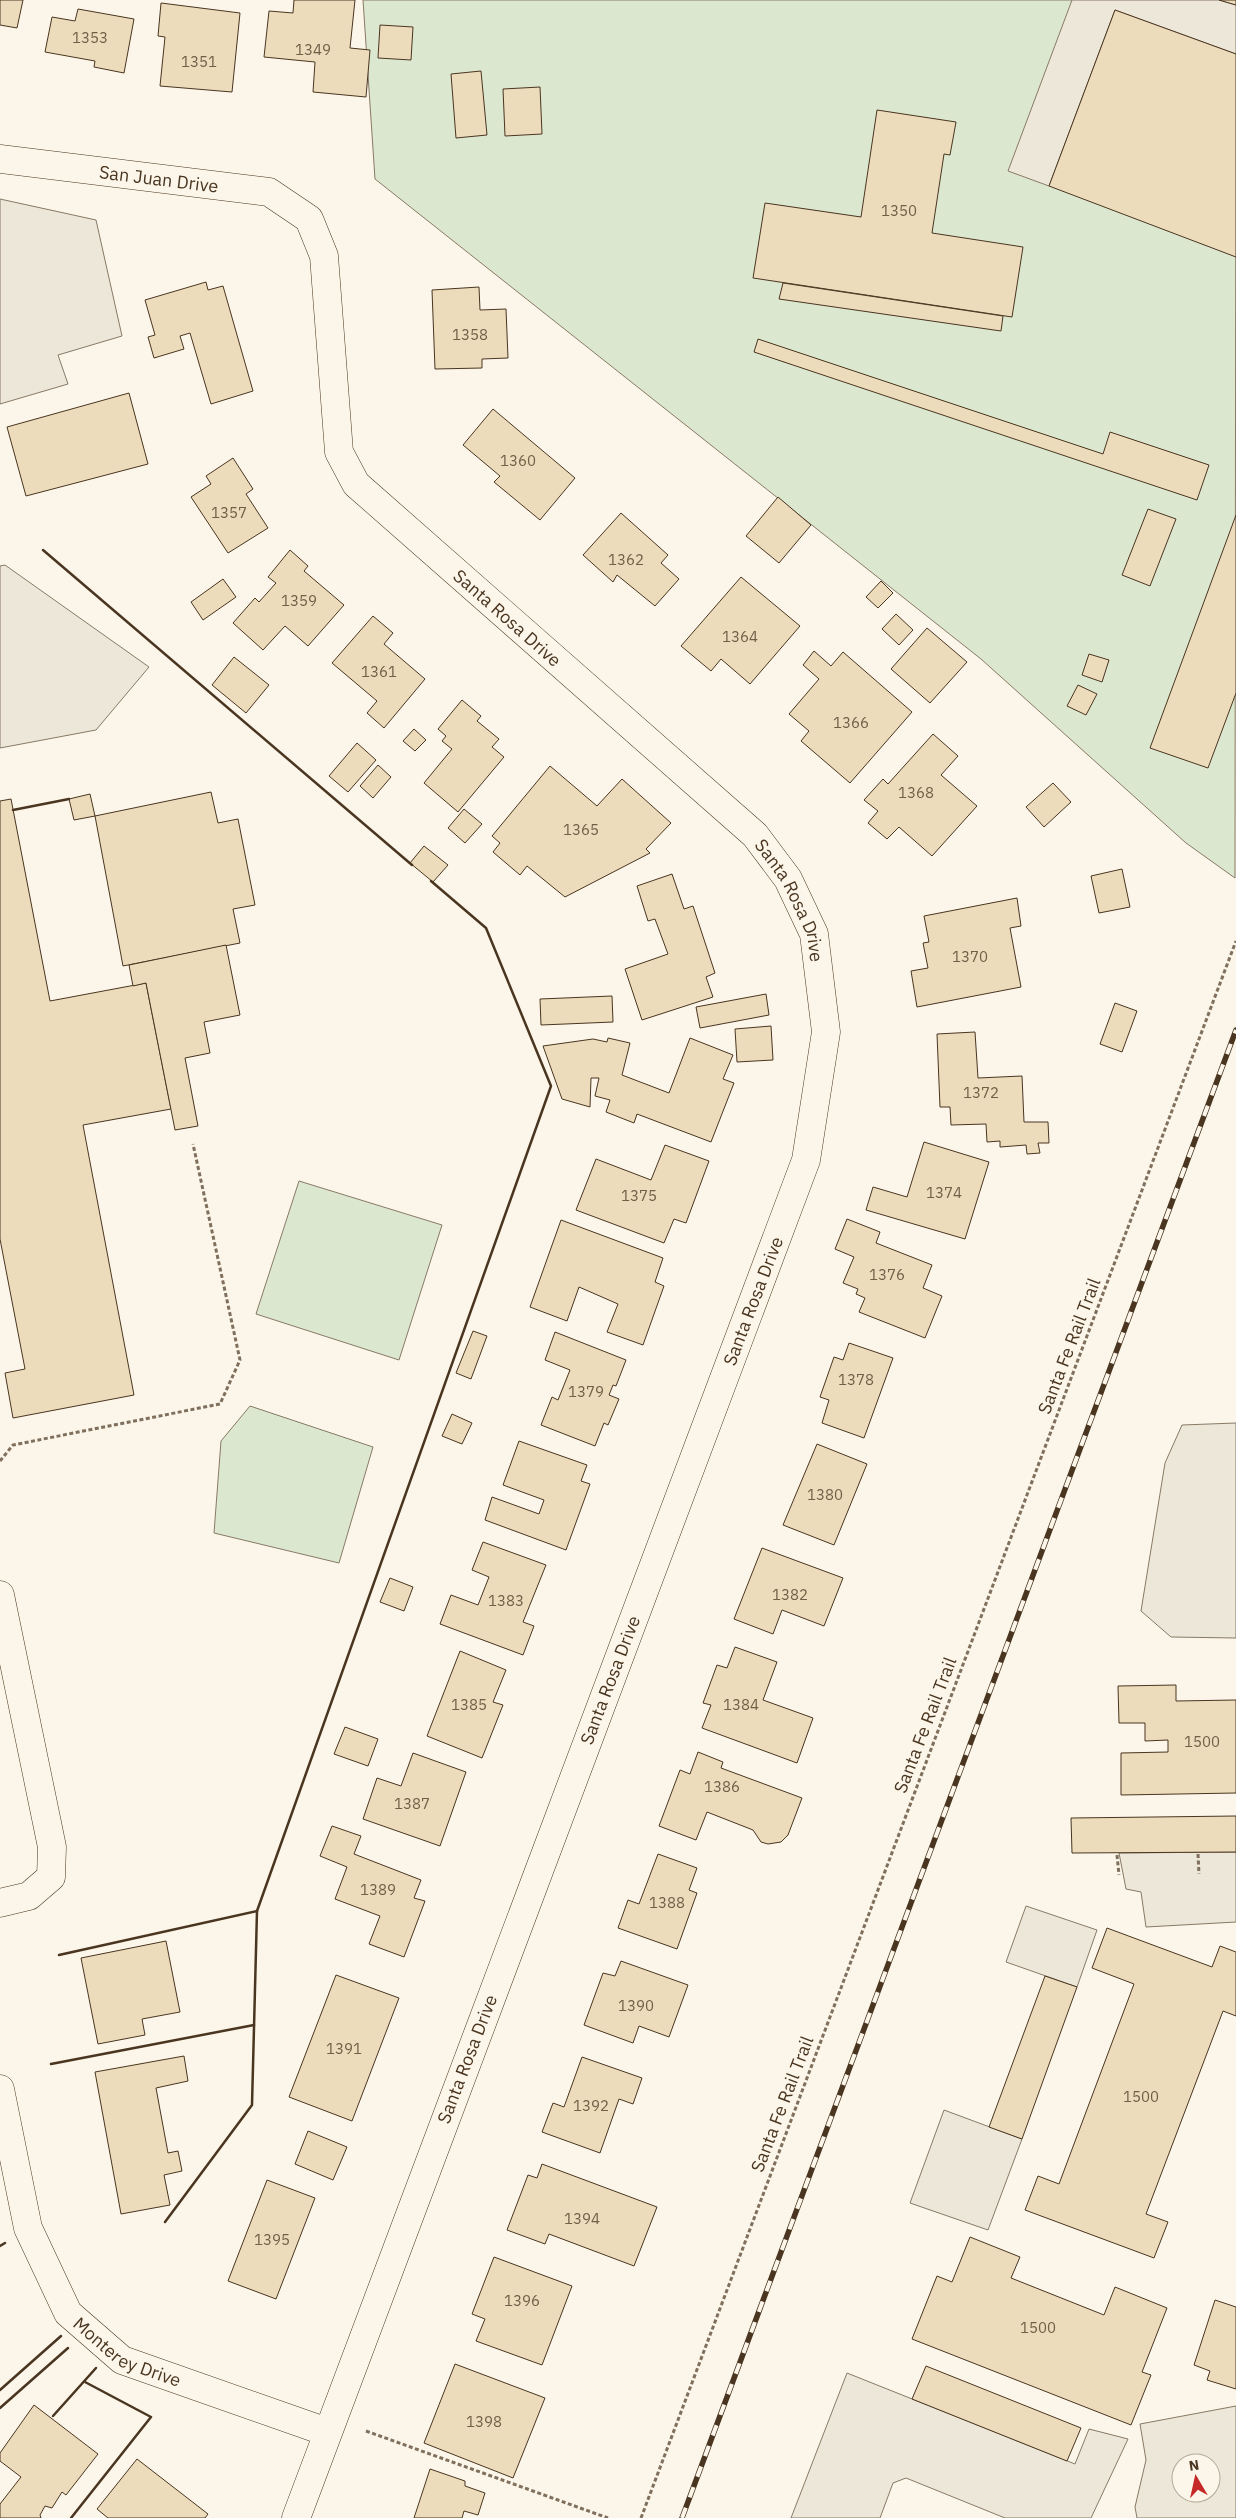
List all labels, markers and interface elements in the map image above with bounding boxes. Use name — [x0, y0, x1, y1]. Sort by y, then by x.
house number: 1353 — [72, 28, 108, 47]
house number: 1349 — [295, 40, 331, 59]
house number: 1351 — [181, 52, 217, 71]
street label: San Juan Drive — [98, 160, 220, 197]
house number: 1350 — [881, 201, 917, 220]
house number: 1358 — [452, 325, 488, 344]
house number: 1360 — [500, 451, 536, 470]
house number: 1357 — [211, 503, 247, 522]
house number: 1362 — [608, 550, 644, 569]
street label: Santa Rosa Drive — [449, 564, 567, 671]
house number: 1359 — [281, 591, 317, 610]
house number: 1364 — [722, 627, 758, 646]
house number: 1361 — [361, 662, 397, 681]
house number: 1366 — [833, 713, 869, 732]
house number: 1368 — [898, 783, 934, 802]
house number: 1365 — [563, 820, 599, 839]
street label: Santa Rosa Drive — [750, 834, 829, 963]
house number: 1370 — [952, 947, 988, 966]
house number: 1372 — [963, 1083, 999, 1102]
house number: 1374 — [926, 1183, 962, 1202]
house number: 1375 — [621, 1186, 657, 1205]
street label: Santa Rosa Drive — [718, 1233, 788, 1369]
house number: 1376 — [869, 1265, 905, 1284]
street label: Santa Fe Rail Trail — [1032, 1275, 1106, 1417]
house number: 1378 — [838, 1370, 874, 1389]
house number: 1379 — [568, 1382, 604, 1401]
house number: 1380 — [807, 1485, 843, 1504]
house number: 1382 — [772, 1585, 808, 1604]
house number: 1383 — [488, 1591, 524, 1610]
street label: Santa Rosa Drive — [575, 1612, 645, 1748]
street label: Santa Fe Rail Trail — [888, 1654, 962, 1796]
house number: 1385 — [451, 1695, 487, 1714]
house number: 1384 — [723, 1695, 759, 1714]
house number: 1500 — [1184, 1732, 1220, 1751]
house number: 1386 — [704, 1777, 740, 1796]
house number: 1387 — [394, 1794, 430, 1813]
house number: 1389 — [360, 1880, 396, 1899]
house number: 1388 — [649, 1893, 685, 1912]
street label: Santa Rosa Drive — [432, 1991, 502, 2127]
house number: 1390 — [618, 1996, 654, 2015]
street label: Santa Fe Rail Trail — [745, 2033, 819, 2175]
house number: 1391 — [326, 2039, 362, 2058]
house number: 1500 — [1123, 2087, 1159, 2106]
house number: 1392 — [573, 2096, 609, 2115]
house number: 1394 — [564, 2209, 600, 2228]
house number: 1395 — [254, 2230, 290, 2249]
house number: 1396 — [504, 2291, 540, 2310]
street label: Monterey Drive — [69, 2312, 184, 2391]
house number: 1500 — [1020, 2318, 1056, 2337]
house number: 1398 — [466, 2412, 502, 2431]
north arrow — [1171, 2453, 1221, 2503]
text: N — [1188, 2455, 1200, 2475]

